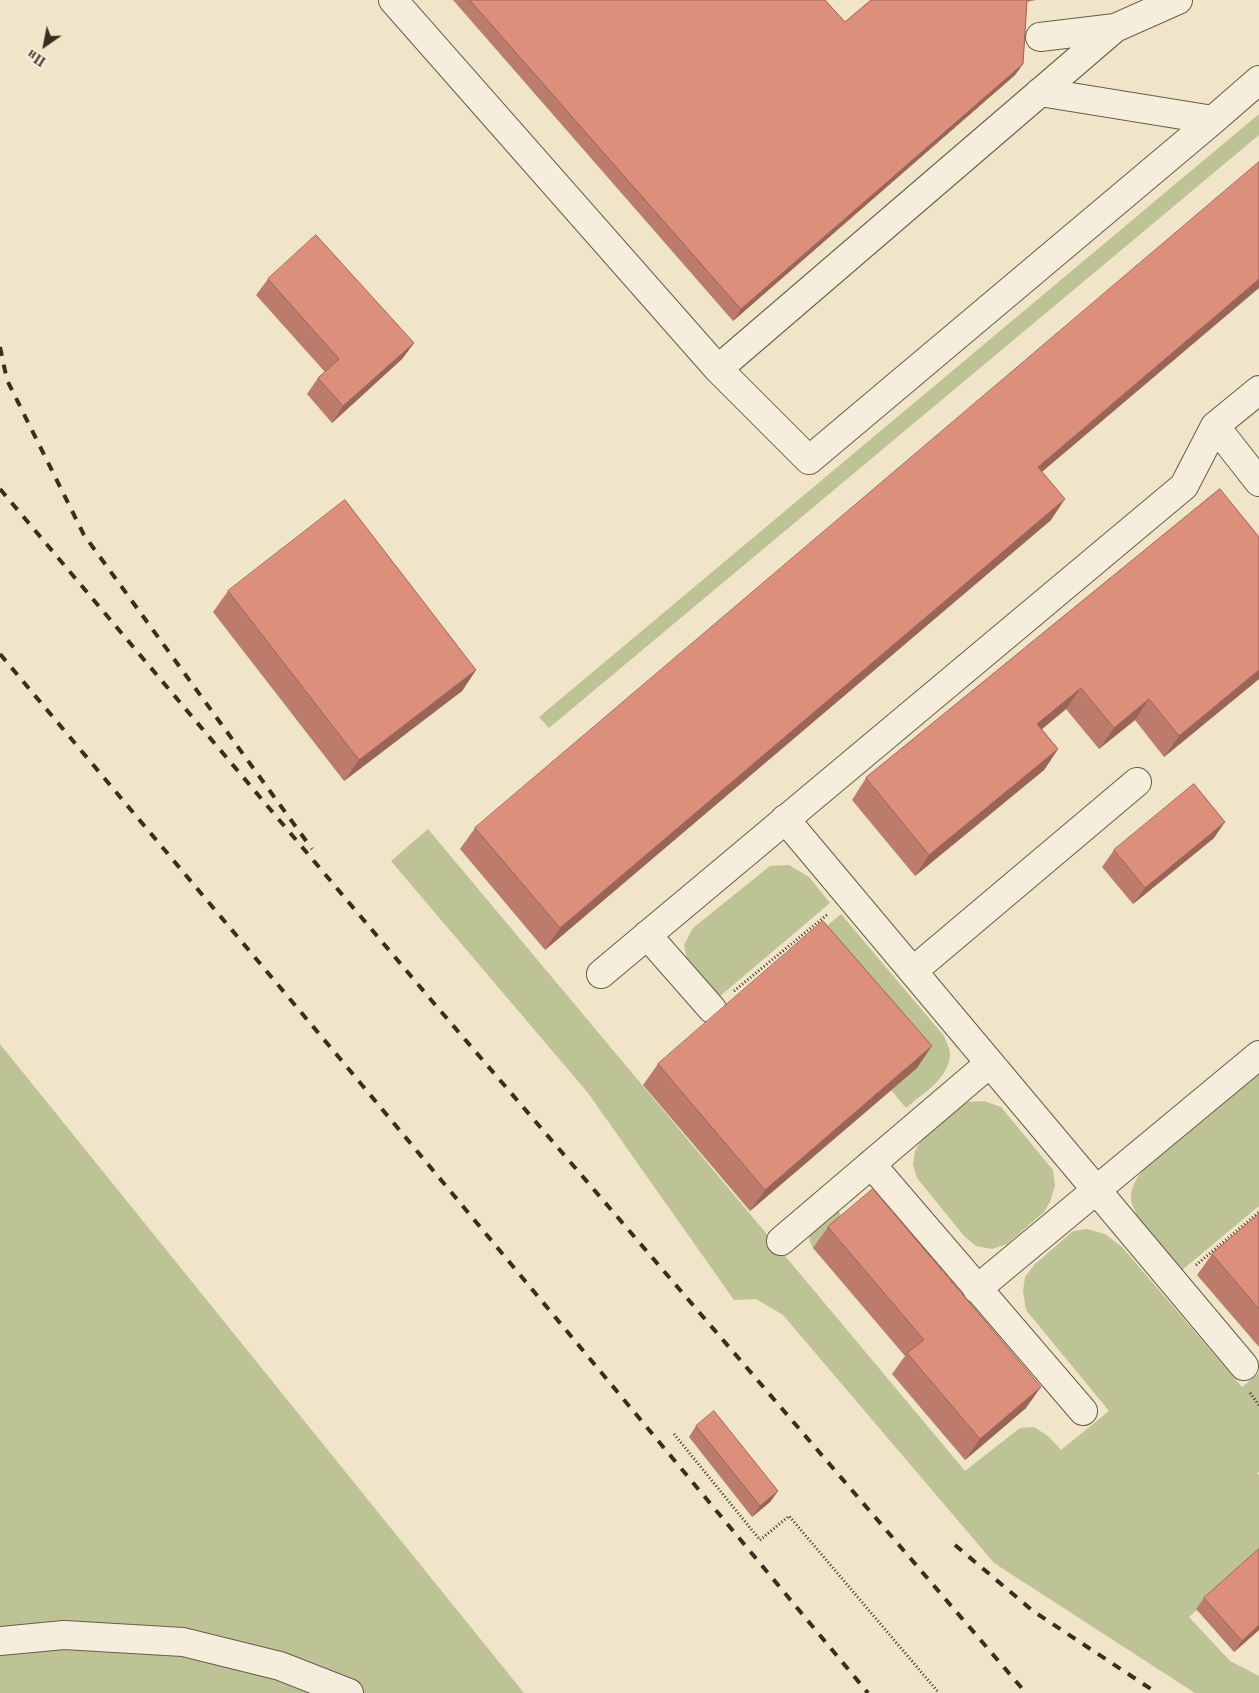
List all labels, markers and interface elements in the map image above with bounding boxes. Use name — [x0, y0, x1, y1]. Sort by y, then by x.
north arrow — [20, 20, 70, 70]
text: Пн — [25, 46, 49, 69]

